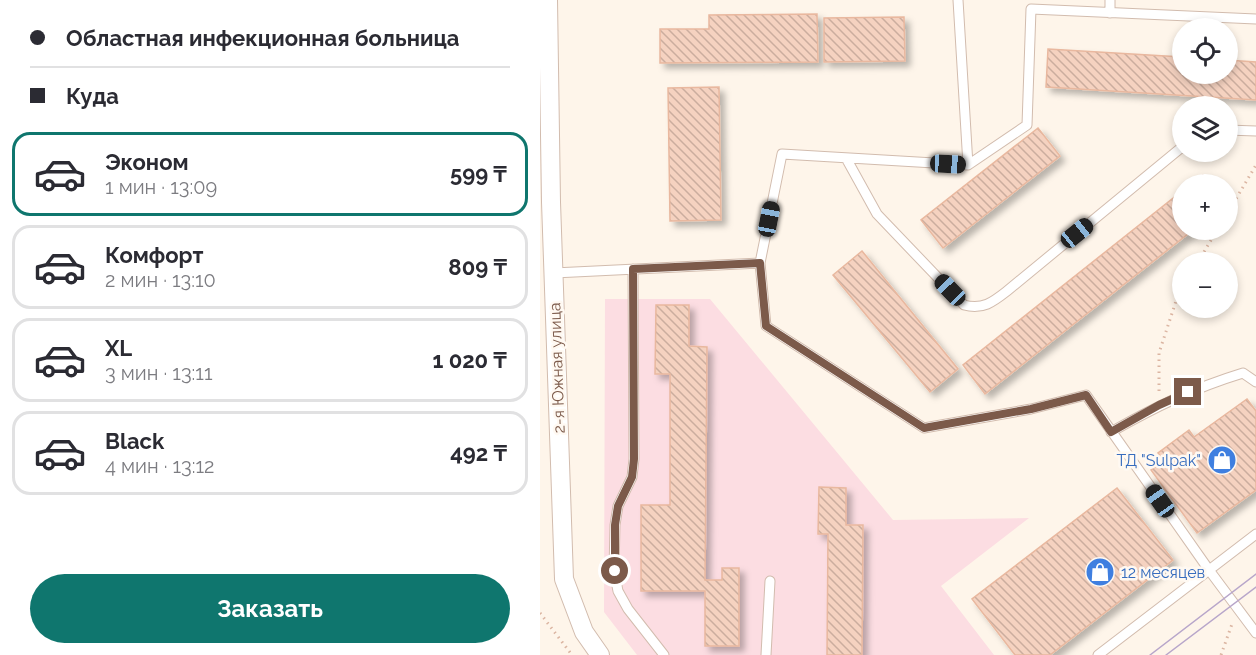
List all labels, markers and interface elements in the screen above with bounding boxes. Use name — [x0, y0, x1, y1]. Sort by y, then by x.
map controls — [1172, 18, 1238, 318]
button: locate — [1172, 18, 1238, 84]
text: Областная инфекционная больница — [66, 25, 460, 51]
text: Куда — [66, 83, 119, 109]
button: layers — [1172, 96, 1238, 162]
icon: car — [33, 147, 87, 201]
text: Эконом — [105, 149, 189, 175]
car — [930, 154, 966, 174]
text: 599 ₸ — [450, 161, 507, 187]
button: + — [1172, 174, 1238, 240]
text: 1 мин · 13:09 — [105, 175, 217, 199]
car — [757, 200, 781, 238]
car — [1057, 215, 1097, 251]
icon: car — [33, 240, 87, 294]
text: Комфорт — [105, 242, 203, 268]
button: − — [1172, 252, 1238, 318]
text: 809 ₸ — [448, 254, 507, 280]
text: 2 мин · 13:10 — [105, 268, 216, 292]
car — [931, 271, 969, 309]
street label: 2-я Южная улица — [545, 302, 569, 434]
icon: car — [33, 333, 87, 387]
text: XL — [105, 335, 132, 361]
text: 1 020 ₸ — [433, 347, 507, 373]
text: 3 мин · 13:11 — [105, 361, 212, 385]
route end — [1174, 378, 1201, 405]
icon: car — [33, 426, 87, 480]
text: Black — [105, 428, 164, 454]
text: 492 ₸ — [450, 440, 507, 466]
shop icon: ТД "Sulpak" — [1206, 444, 1238, 476]
place label: ТД "Sulpak" — [1117, 451, 1201, 470]
text: 4 мин · 13:12 — [105, 454, 215, 478]
car — [1142, 481, 1178, 521]
shop icon: 12 месяцев — [1084, 556, 1116, 588]
route start — [601, 557, 628, 584]
place label: 12 месяцев — [1121, 563, 1205, 582]
button: Заказать — [30, 574, 510, 643]

